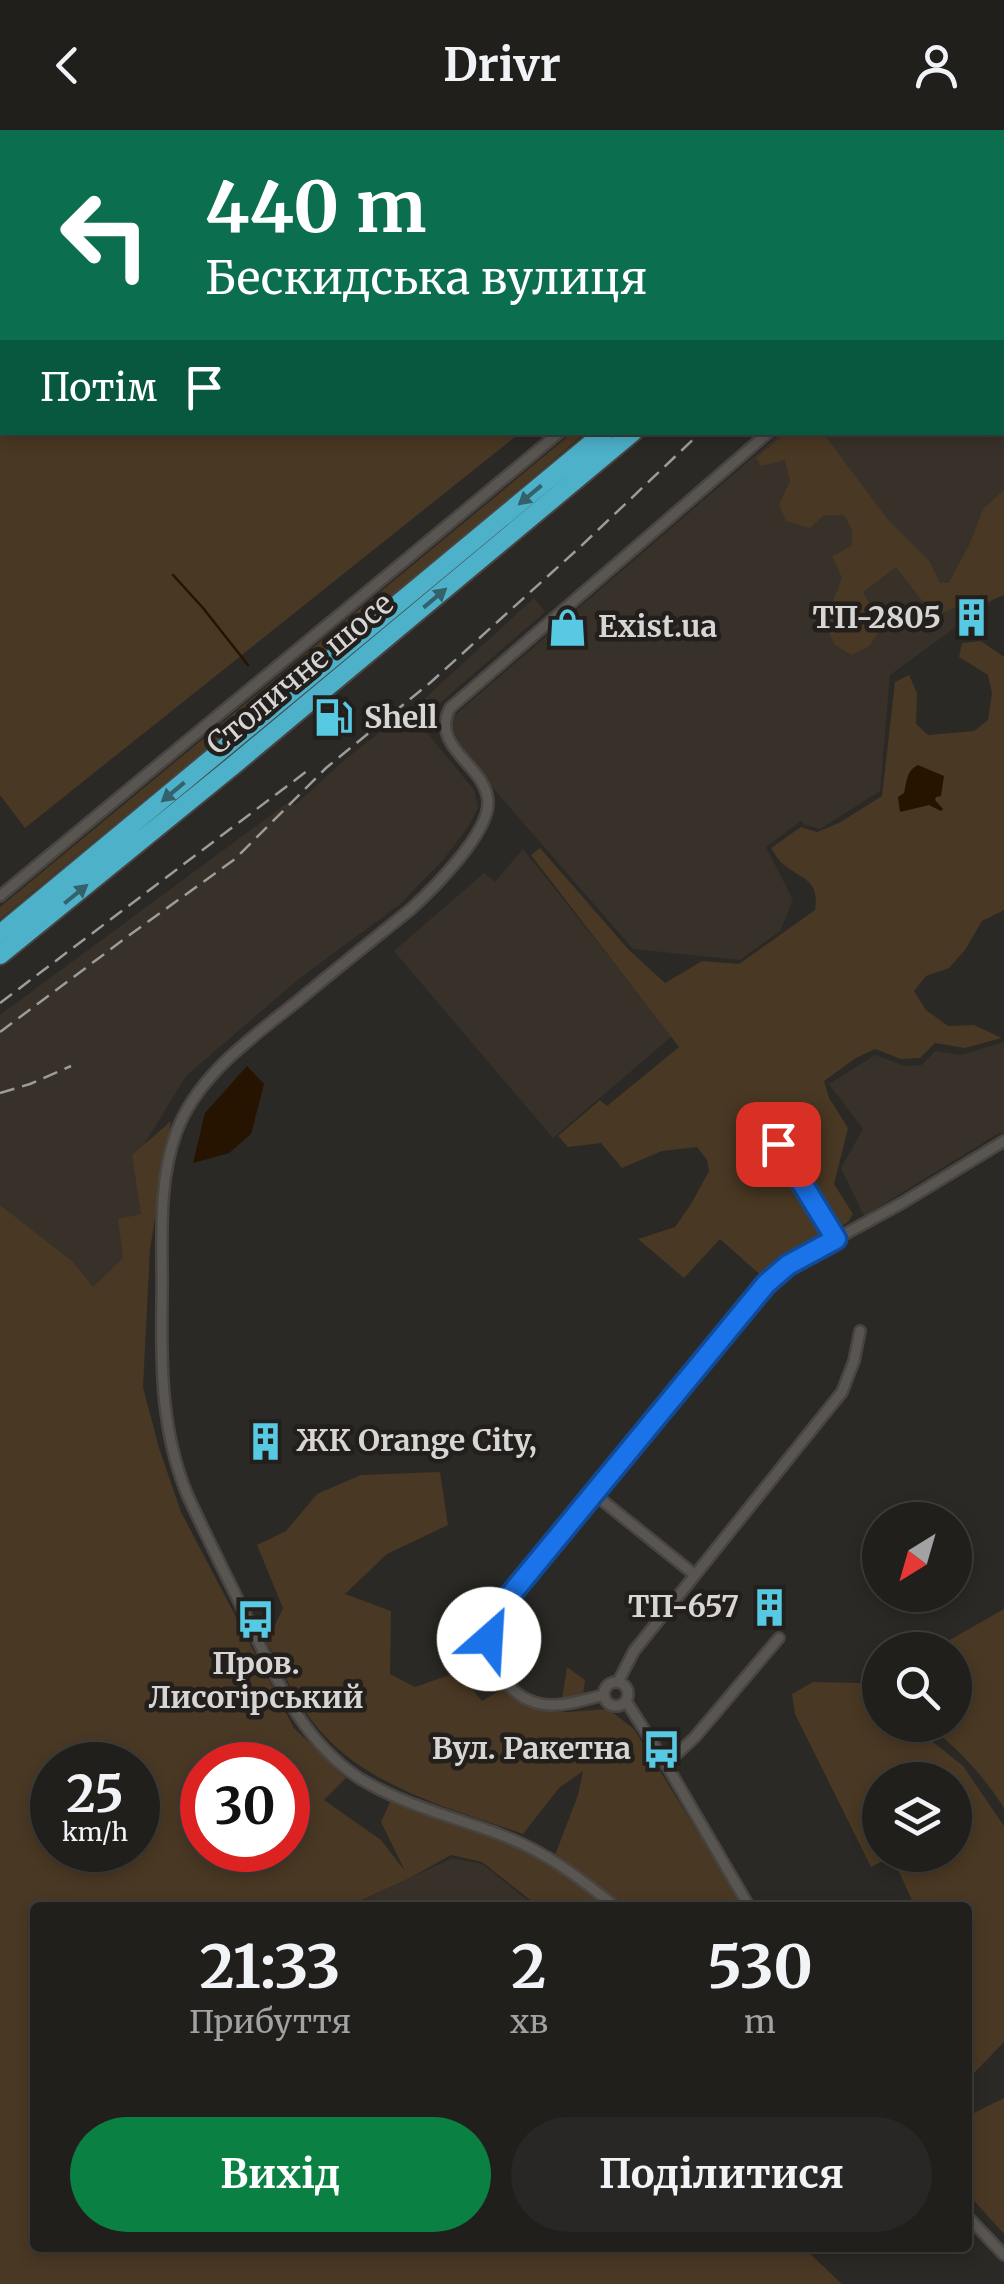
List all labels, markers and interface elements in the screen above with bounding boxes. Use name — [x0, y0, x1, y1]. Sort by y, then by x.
text: Drivr — [443, 37, 561, 93]
icon: back — [40, 38, 95, 93]
icon: person — [909, 38, 964, 93]
text: 440 m — [205, 163, 426, 251]
icon: left — [40, 170, 170, 300]
text: Бескидська вулиця — [205, 250, 647, 306]
icon: arrive — [177, 360, 232, 415]
text: Потім — [40, 364, 157, 411]
one-way arrow — [518, 484, 543, 505]
street label: Столичне шосе — [198, 584, 401, 762]
one-way arrow — [422, 588, 447, 609]
building icon: ТП-2805 — [950, 597, 992, 639]
place label: ТП-2805 — [813, 598, 941, 636]
shop icon: Exist.ua — [547, 606, 589, 648]
place label: Exist.ua — [598, 607, 717, 645]
fuel station icon: Shell — [313, 697, 355, 739]
place label: Shell — [364, 698, 438, 736]
one-way arrow — [160, 781, 185, 802]
one-way arrow — [64, 884, 89, 905]
pin — [736, 1102, 821, 1187]
icon: arrive — [751, 1117, 806, 1172]
building icon: ЖК Orange City, — [245, 1420, 287, 1462]
place label: ЖК Orange City, — [296, 1421, 537, 1459]
north arrow — [862, 1502, 972, 1612]
map controls — [862, 1502, 972, 1872]
building icon: ТП-657 — [748, 1586, 790, 1628]
position arrow — [437, 1587, 541, 1691]
place label: ТП-657 — [628, 1587, 739, 1625]
bus stop icon: Пров. Лисогірський — [235, 1599, 277, 1641]
button: search — [862, 1632, 972, 1742]
place label: Пров. Лисогірський — [148, 1644, 364, 1716]
bus stop icon: Вул. Ракетна — [640, 1728, 682, 1770]
place label: Вул. Ракетна — [432, 1729, 631, 1767]
speed limit sign: 30 — [180, 1742, 310, 1872]
button: layers — [862, 1762, 972, 1872]
text: 25 — [66, 1763, 124, 1826]
text: km/h — [62, 1816, 128, 1848]
text: 21:33 — [199, 1929, 341, 2004]
text: 2 — [511, 1929, 547, 2004]
text: 530 — [707, 1929, 813, 2004]
text: Прибуття — [189, 2002, 351, 2042]
text: хв — [510, 2002, 548, 2042]
text: m — [744, 2002, 776, 2042]
button: Вихід — [70, 2117, 491, 2232]
button: Поділитися — [511, 2117, 932, 2232]

